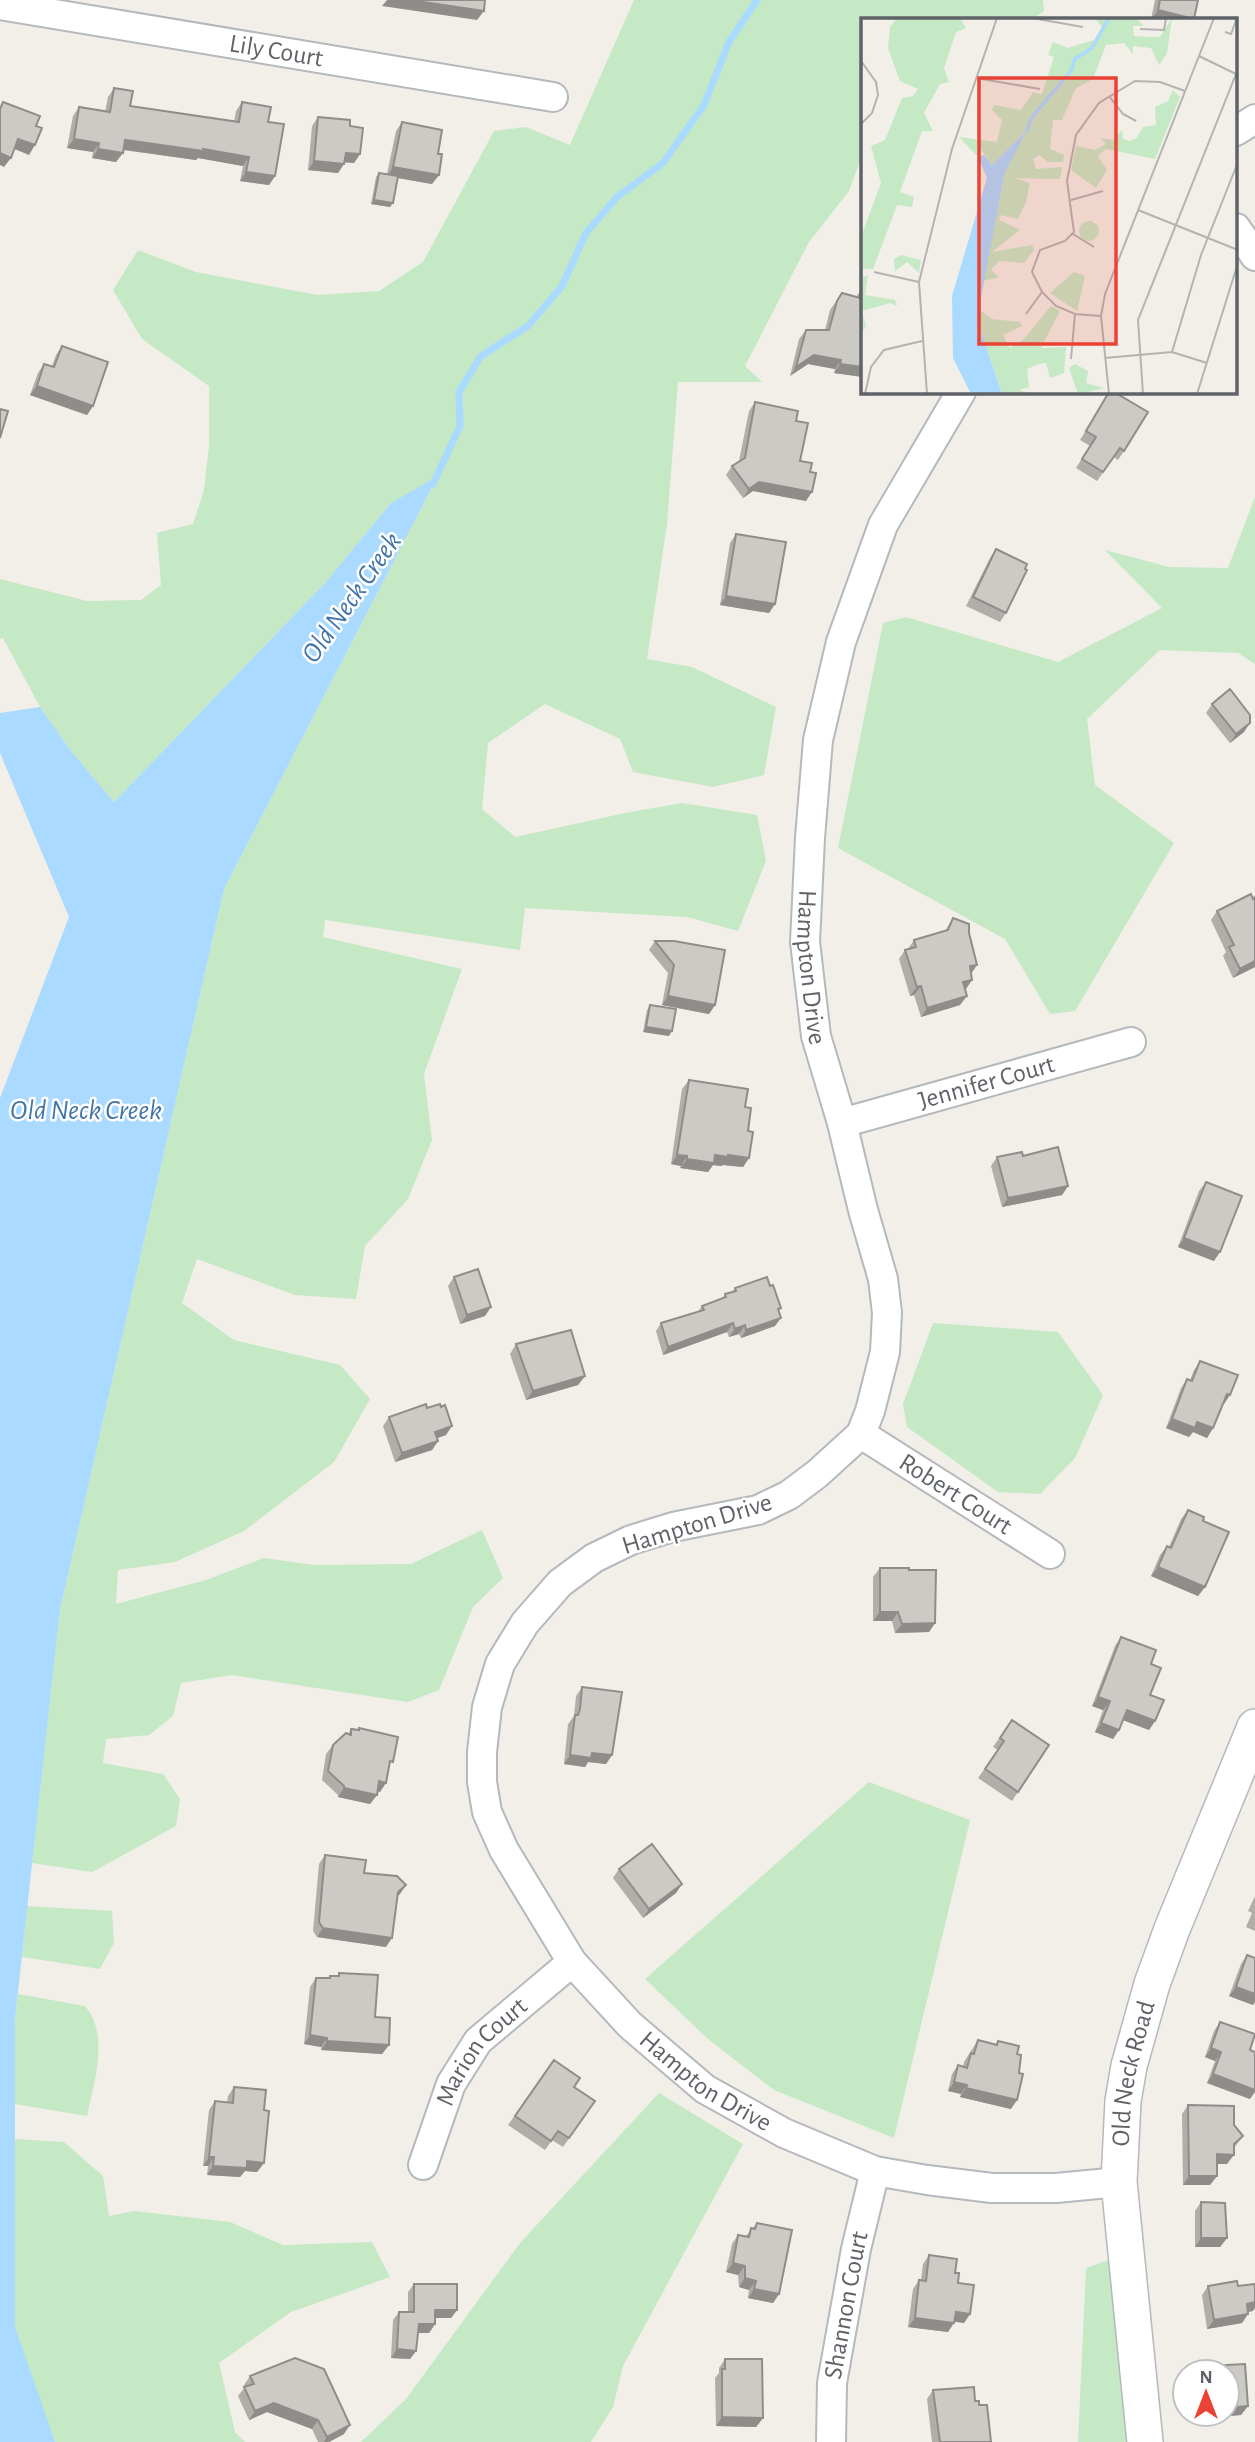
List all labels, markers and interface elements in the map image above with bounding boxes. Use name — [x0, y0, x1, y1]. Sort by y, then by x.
inset map — [861, 18, 1238, 394]
street label: Lily Court — [227, 30, 325, 72]
water label: Old Neck Creek — [297, 528, 407, 668]
street label: Hampton Drive — [792, 889, 831, 1048]
street label: Jennifer Court — [915, 1051, 1057, 1114]
water label: Old Neck Creek — [10, 1097, 162, 1125]
street label: Robert Court — [894, 1449, 1017, 1539]
street label: Hampton Drive — [619, 1489, 775, 1559]
street label: Marion Court — [432, 1993, 532, 2109]
street label: Old Neck Road — [1108, 1998, 1160, 2147]
street label: Hampton Drive — [635, 2026, 776, 2136]
street label: Shannon Court — [820, 2229, 873, 2381]
north arrow — [1171, 2358, 1241, 2428]
text: N — [1199, 2368, 1213, 2387]

